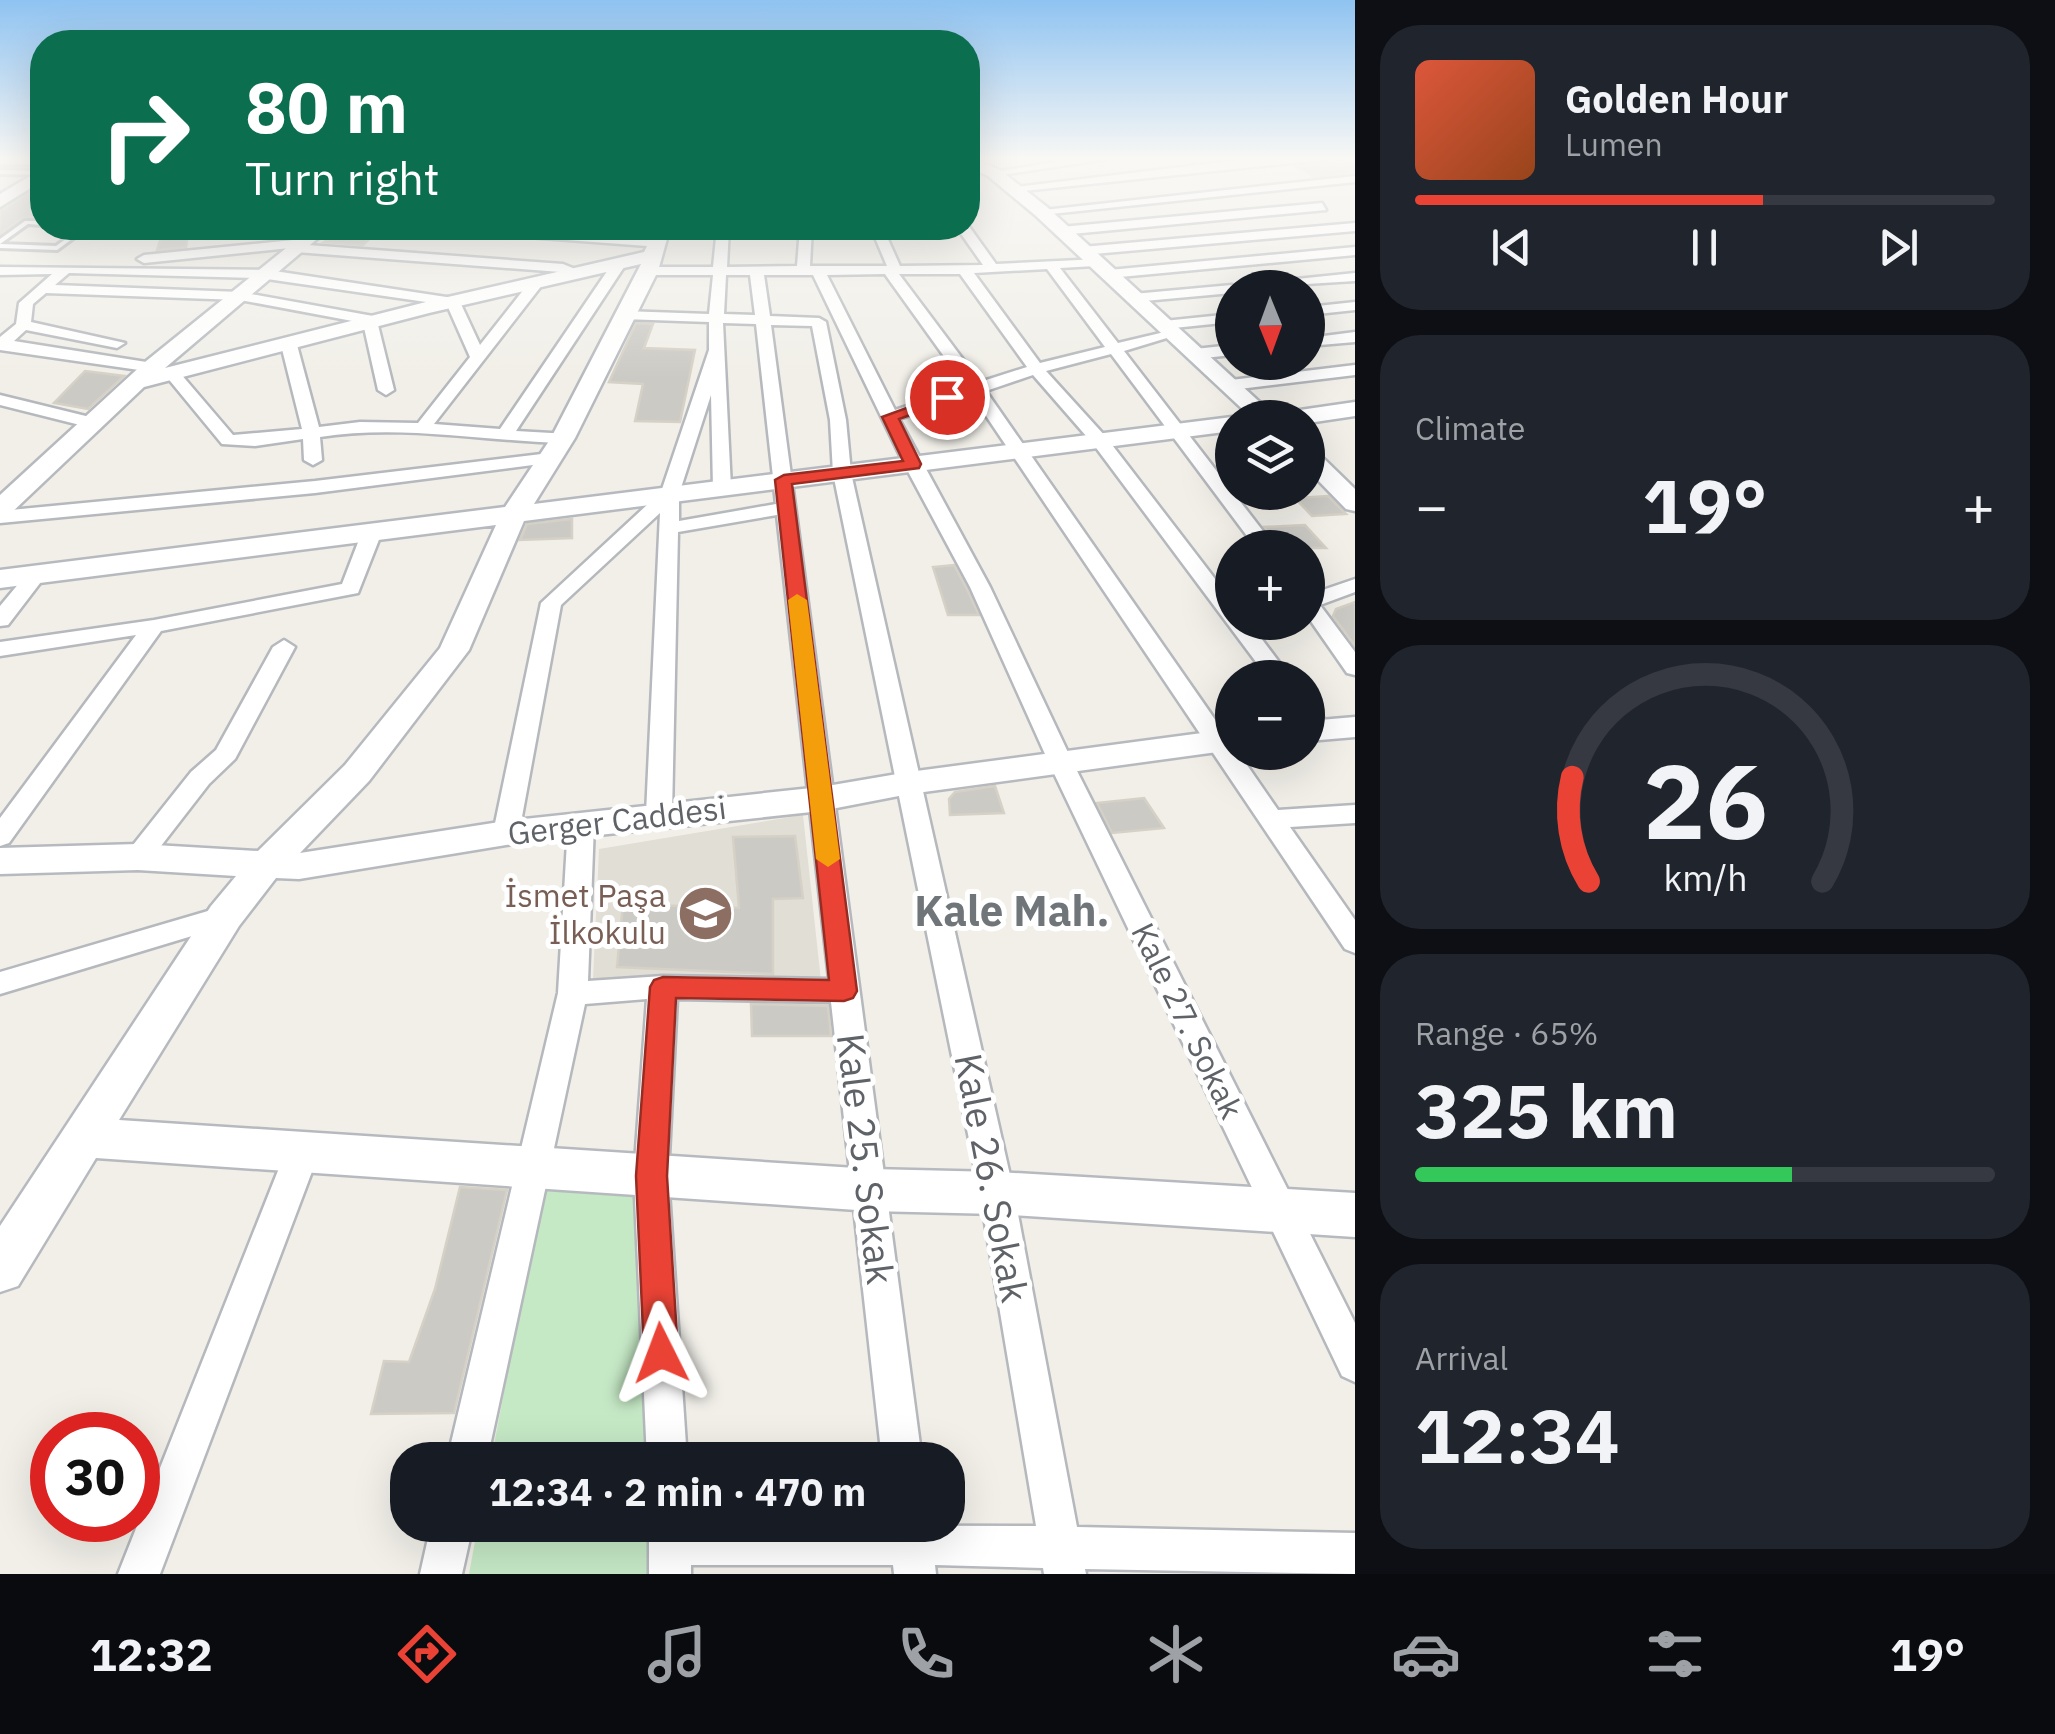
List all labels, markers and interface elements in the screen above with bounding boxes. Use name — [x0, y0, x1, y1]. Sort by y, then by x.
text: 80 m — [245, 61, 408, 152]
icon: right — [80, 70, 210, 200]
text: Golden Hour — [1565, 74, 1788, 123]
text: Lumen — [1565, 123, 1663, 165]
text: Turn right — [245, 149, 440, 207]
icon: previous — [1484, 220, 1539, 275]
icon: pause — [1677, 220, 1732, 275]
icon: next — [1871, 220, 1926, 275]
north arrow — [1215, 270, 1325, 380]
map controls — [1215, 270, 1325, 770]
pin — [905, 355, 990, 440]
icon: arrive — [920, 370, 975, 425]
button: layers — [1215, 400, 1325, 510]
text: Climate — [1415, 407, 1525, 449]
text: 19° — [1642, 456, 1768, 554]
text: − — [1415, 470, 1448, 541]
text: + — [1962, 470, 1995, 541]
button: + — [1215, 530, 1325, 640]
button: − — [1215, 660, 1325, 770]
text: 26 — [1643, 732, 1767, 868]
street label: Gerger Caddesi — [505, 786, 728, 854]
text: km/h — [1663, 854, 1747, 901]
place label: İsmet Paşa İlkokulu — [504, 874, 666, 953]
district label: Kale Mah. — [914, 883, 1110, 938]
school or university icon: İsmet Paşa İlkokulu — [675, 884, 735, 944]
street label: Kale 27. Sokak — [1122, 916, 1253, 1125]
text: Range · 65% — [1415, 1012, 1598, 1054]
street label: Kale 25. Sokak — [827, 1031, 906, 1287]
street label: Kale 26. Sokak — [944, 1049, 1041, 1306]
text: 325 km — [1415, 1061, 1678, 1159]
position arrow — [609, 1301, 713, 1405]
text: Arrival — [1415, 1337, 1508, 1379]
text: 12:34 — [1415, 1386, 1620, 1484]
speed limit sign: 30 — [30, 1412, 160, 1542]
text: 12:34 · 2 min · 470 m — [489, 1467, 866, 1516]
icon: directions — [392, 1619, 462, 1689]
icon: music — [642, 1619, 712, 1689]
icon: phone — [891, 1619, 961, 1689]
icon: climate — [1141, 1619, 1211, 1689]
icon: car — [1391, 1619, 1461, 1689]
icon: filters — [1640, 1619, 1710, 1689]
text: 12:32 — [90, 1625, 213, 1683]
text: 19° — [1890, 1625, 1965, 1683]

